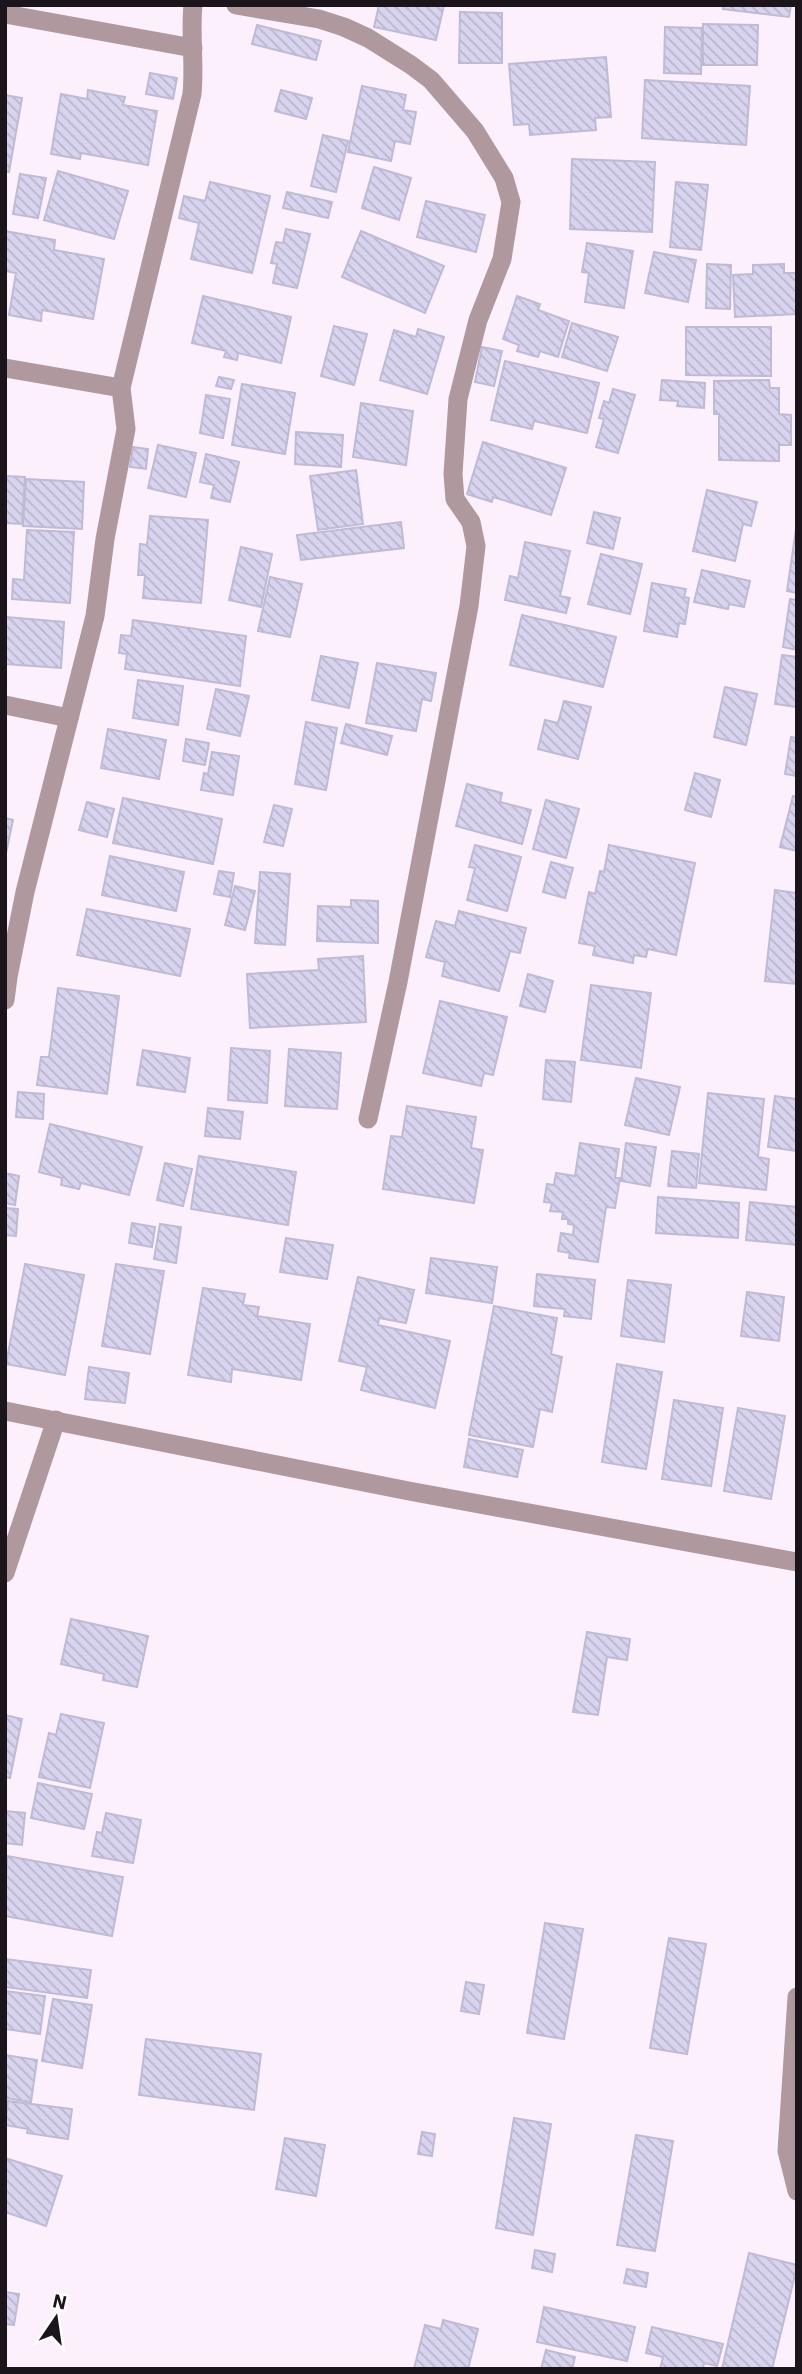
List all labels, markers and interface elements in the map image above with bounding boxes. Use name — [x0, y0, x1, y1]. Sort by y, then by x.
north arrow — [21, 2283, 91, 2353]
text: N — [50, 2288, 69, 2315]

